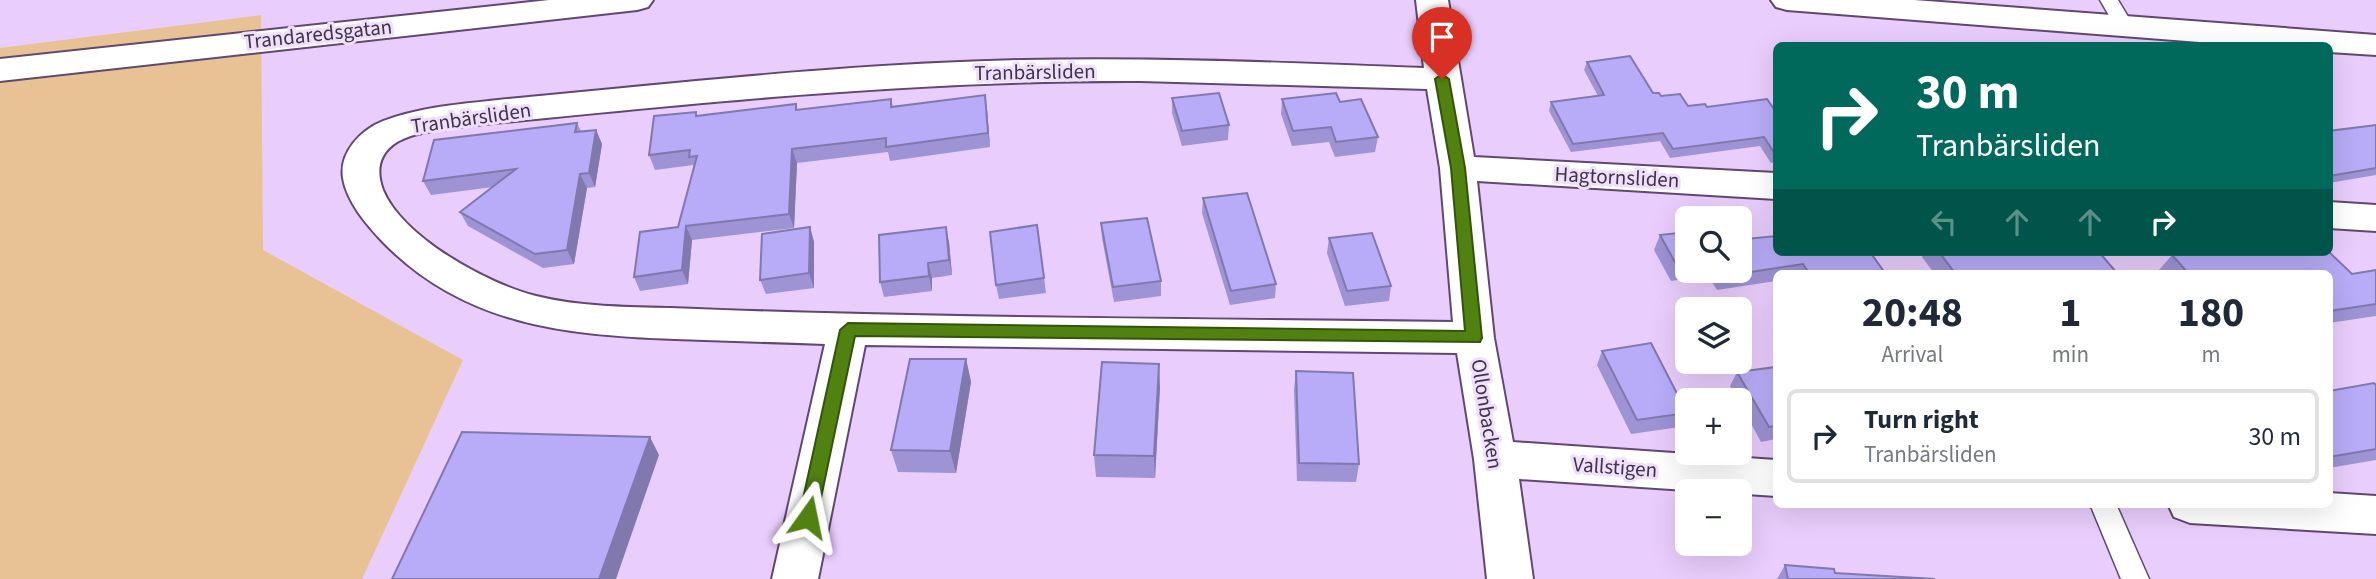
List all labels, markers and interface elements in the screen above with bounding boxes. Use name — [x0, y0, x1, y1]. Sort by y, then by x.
pin — [1412, 7, 1472, 79]
street label: Trandaredsgatan — [243, 11, 393, 57]
icon: arrive — [1423, 18, 1461, 56]
street label: Tranbärsliden — [974, 56, 1096, 88]
text: 30 m — [1916, 58, 2020, 128]
icon: right — [1801, 70, 1892, 161]
street label: Tranbärsliden — [409, 95, 533, 141]
text: Tranbärsliden — [1916, 123, 2101, 169]
street label: Hagtornsliden — [1554, 159, 1680, 195]
icon: left — [1925, 203, 1963, 241]
icon: ahead — [1998, 203, 2036, 241]
icon: ahead — [2071, 203, 2109, 241]
icon: right — [2144, 203, 2182, 241]
map controls — [1675, 206, 1752, 556]
button: search — [1675, 206, 1752, 283]
text: 20:48 — [1862, 283, 1963, 343]
text: 1 — [2059, 283, 2081, 343]
text: 180 — [2178, 283, 2244, 343]
button: layers — [1675, 297, 1752, 374]
text: Arrival — [1881, 338, 1943, 371]
text: min — [2052, 338, 2089, 371]
text: m — [2201, 338, 2221, 371]
street label: Ollonbacken — [1464, 357, 1510, 471]
button: + — [1675, 388, 1752, 465]
text: Turn right — [1864, 401, 1979, 438]
icon: right — [1805, 417, 1843, 455]
text: 30 m — [2248, 418, 2301, 455]
text: Tranbärsliden — [1864, 438, 1997, 471]
street label: Vallstigen — [1572, 449, 1658, 485]
button: − — [1675, 479, 1752, 556]
position arrow — [771, 480, 845, 554]

